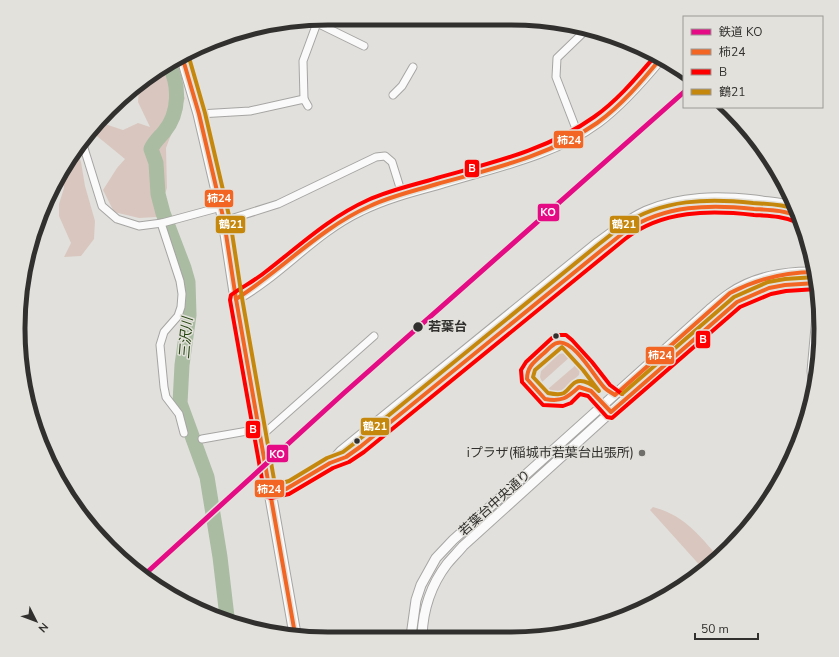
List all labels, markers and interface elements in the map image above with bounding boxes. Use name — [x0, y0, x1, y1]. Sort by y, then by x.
legend — [683, 16, 823, 108]
text: 鉄道 KO — [719, 24, 762, 40]
text: 柿24 — [719, 44, 745, 60]
text: B — [719, 64, 727, 80]
text: 鶴21 — [719, 84, 745, 100]
line badge: 柿24 — [553, 130, 584, 149]
text: 柿24 — [557, 133, 581, 148]
line badge: B — [464, 159, 480, 178]
text: B — [468, 161, 476, 176]
line badge: 柿24 — [204, 189, 234, 208]
text: 柿24 — [207, 191, 231, 206]
line badge: KO — [537, 203, 560, 222]
text: KO — [540, 205, 556, 220]
line badge: 鶴21 — [215, 215, 246, 234]
line badge: 鶴21 — [609, 215, 640, 234]
text: 鶴21 — [218, 217, 243, 232]
text: 鶴21 — [611, 217, 636, 232]
water label: 三沢川 — [175, 314, 197, 360]
place label: 若葉台 — [428, 318, 467, 336]
marker: 若葉台 — [411, 320, 425, 334]
line badge: B — [695, 330, 711, 349]
unlabelled marker — [551, 331, 561, 341]
text: B — [699, 332, 707, 347]
line badge: 柿24 — [645, 346, 675, 365]
text: 柿24 — [648, 348, 672, 363]
line badge: 鶴21 — [360, 417, 390, 436]
text: 鶴21 — [362, 419, 387, 434]
line badge: B — [245, 420, 261, 439]
text: B — [249, 422, 257, 437]
unlabelled marker — [352, 436, 362, 446]
line badge: KO — [266, 444, 289, 463]
place label: iプラザ(稲城市若葉台出張所) — [467, 444, 634, 462]
text: KO — [269, 447, 285, 462]
marker: iプラザ(稲城市若葉台出張所) — [637, 448, 647, 458]
street label: 若葉台中央通り — [455, 466, 535, 540]
line badge: 柿24 — [254, 479, 285, 498]
text: 柿24 — [257, 482, 281, 497]
north arrow — [16, 601, 56, 641]
scale bar — [695, 615, 758, 641]
text: N — [35, 619, 51, 635]
text: 50 m — [701, 621, 729, 637]

